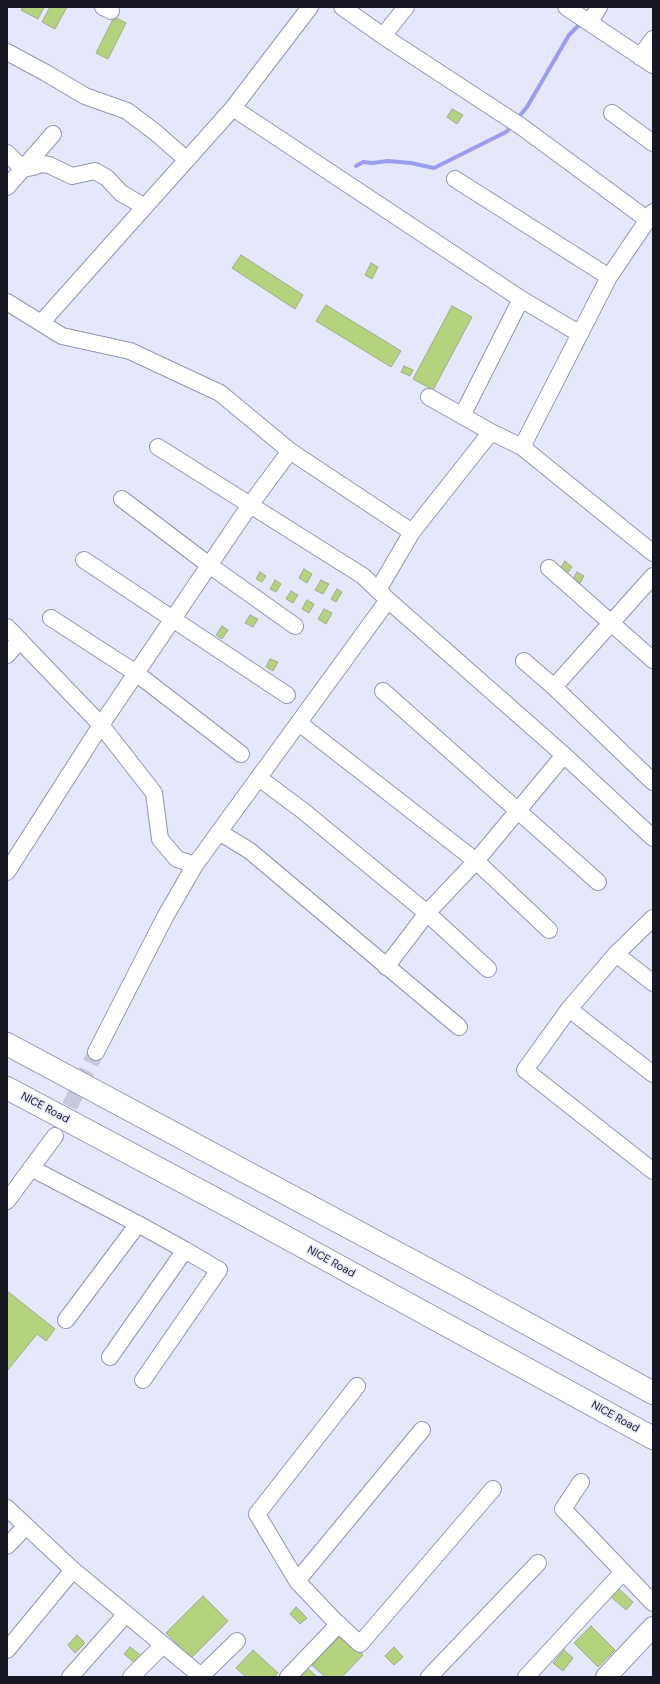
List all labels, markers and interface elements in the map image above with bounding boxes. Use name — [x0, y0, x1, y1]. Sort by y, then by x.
street label: NICE Road — [19, 1090, 71, 1126]
street label: NICE Road — [305, 1243, 357, 1281]
street label: NICE Road — [589, 1398, 641, 1436]

